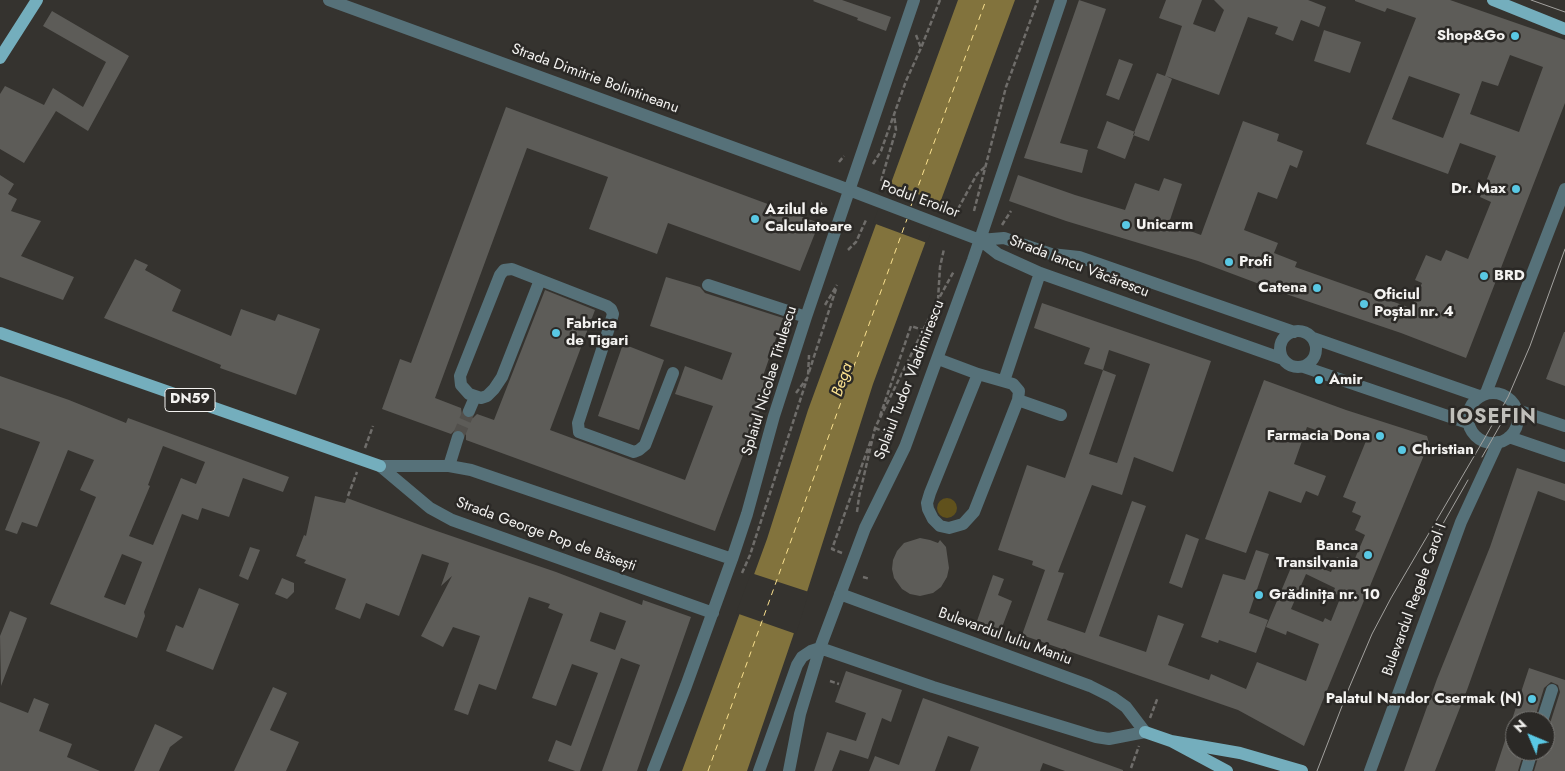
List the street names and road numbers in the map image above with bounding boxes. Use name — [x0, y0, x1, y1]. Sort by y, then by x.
street label: Strada Dimitrie Bolintineanu — [509, 40, 681, 118]
street label: Podul Eroilor — [878, 177, 962, 223]
street label: Strada Iancu Văcărescu — [1007, 232, 1151, 302]
street label: Splaiul Tudor Vladimirescu — [871, 298, 949, 462]
street label: Splaiul Nicolae Titulescu — [739, 304, 801, 458]
road number: DN59 — [165, 388, 215, 412]
street label: Strada George Pop de Băsești — [453, 494, 639, 576]
street label: Bulevardul Regele Carol I — [1379, 521, 1451, 679]
street label: Bulevardul Iuliu Maniu — [936, 604, 1074, 670]

